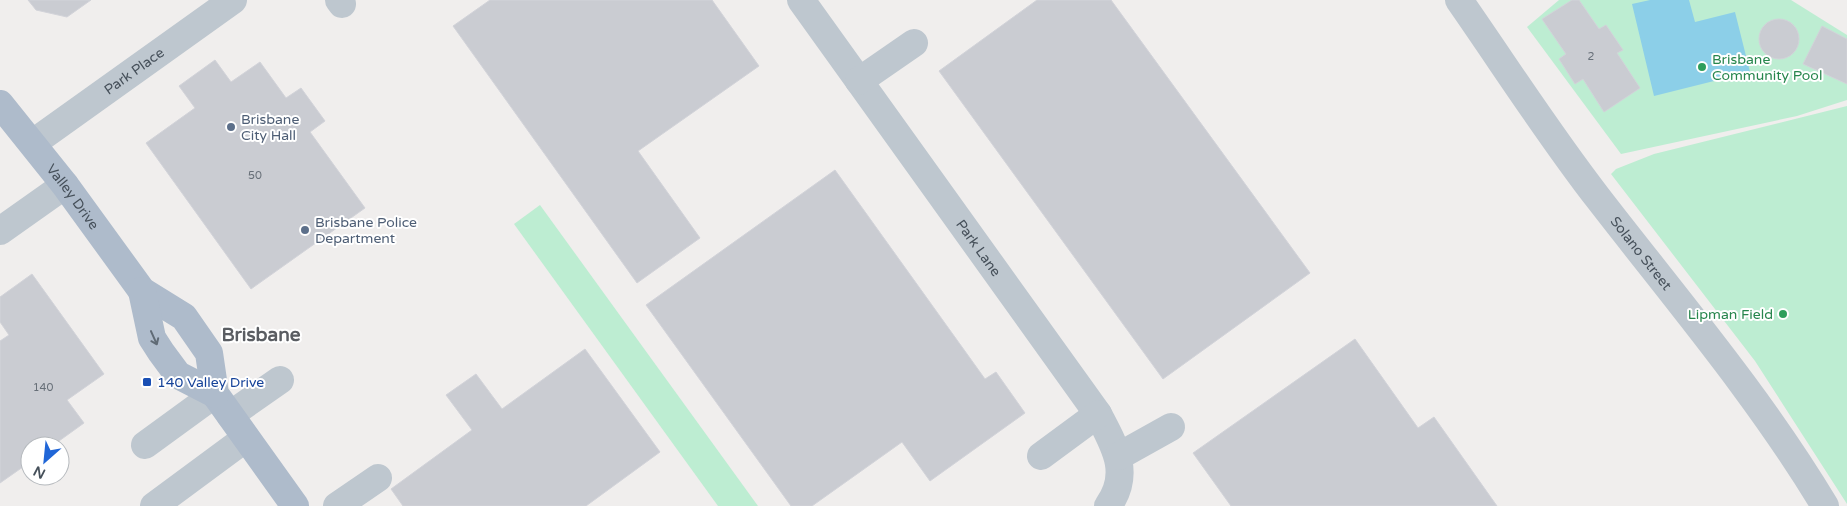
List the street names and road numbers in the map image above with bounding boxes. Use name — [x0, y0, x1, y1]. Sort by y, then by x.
street label: Park Place — [101, 44, 167, 98]
street label: Valley Drive — [43, 161, 103, 233]
street label: Solano Street — [1607, 213, 1676, 294]
street label: Park Lane — [953, 216, 1005, 280]

